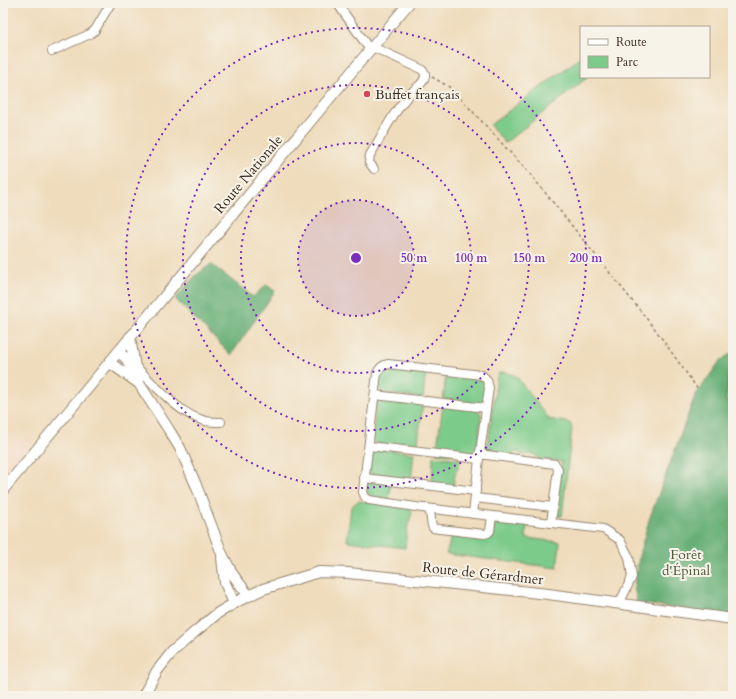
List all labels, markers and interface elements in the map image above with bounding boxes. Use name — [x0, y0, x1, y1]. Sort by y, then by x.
legend — [580, 26, 710, 78]
text: Route — [616, 34, 647, 50]
text: Parc — [616, 54, 639, 70]
place label: Buffet français — [375, 85, 460, 104]
marker: Buffet français — [362, 89, 372, 99]
street label: Route Nationale — [210, 131, 287, 218]
text: 50 m — [401, 250, 428, 266]
text: 100 m — [455, 250, 488, 266]
text: 150 m — [513, 250, 546, 266]
text: 200 m — [570, 250, 603, 266]
centre of rings — [349, 251, 363, 265]
park label: Forêt d'Épinal — [662, 545, 711, 580]
street label: Route de Gérardmer — [422, 558, 545, 589]

